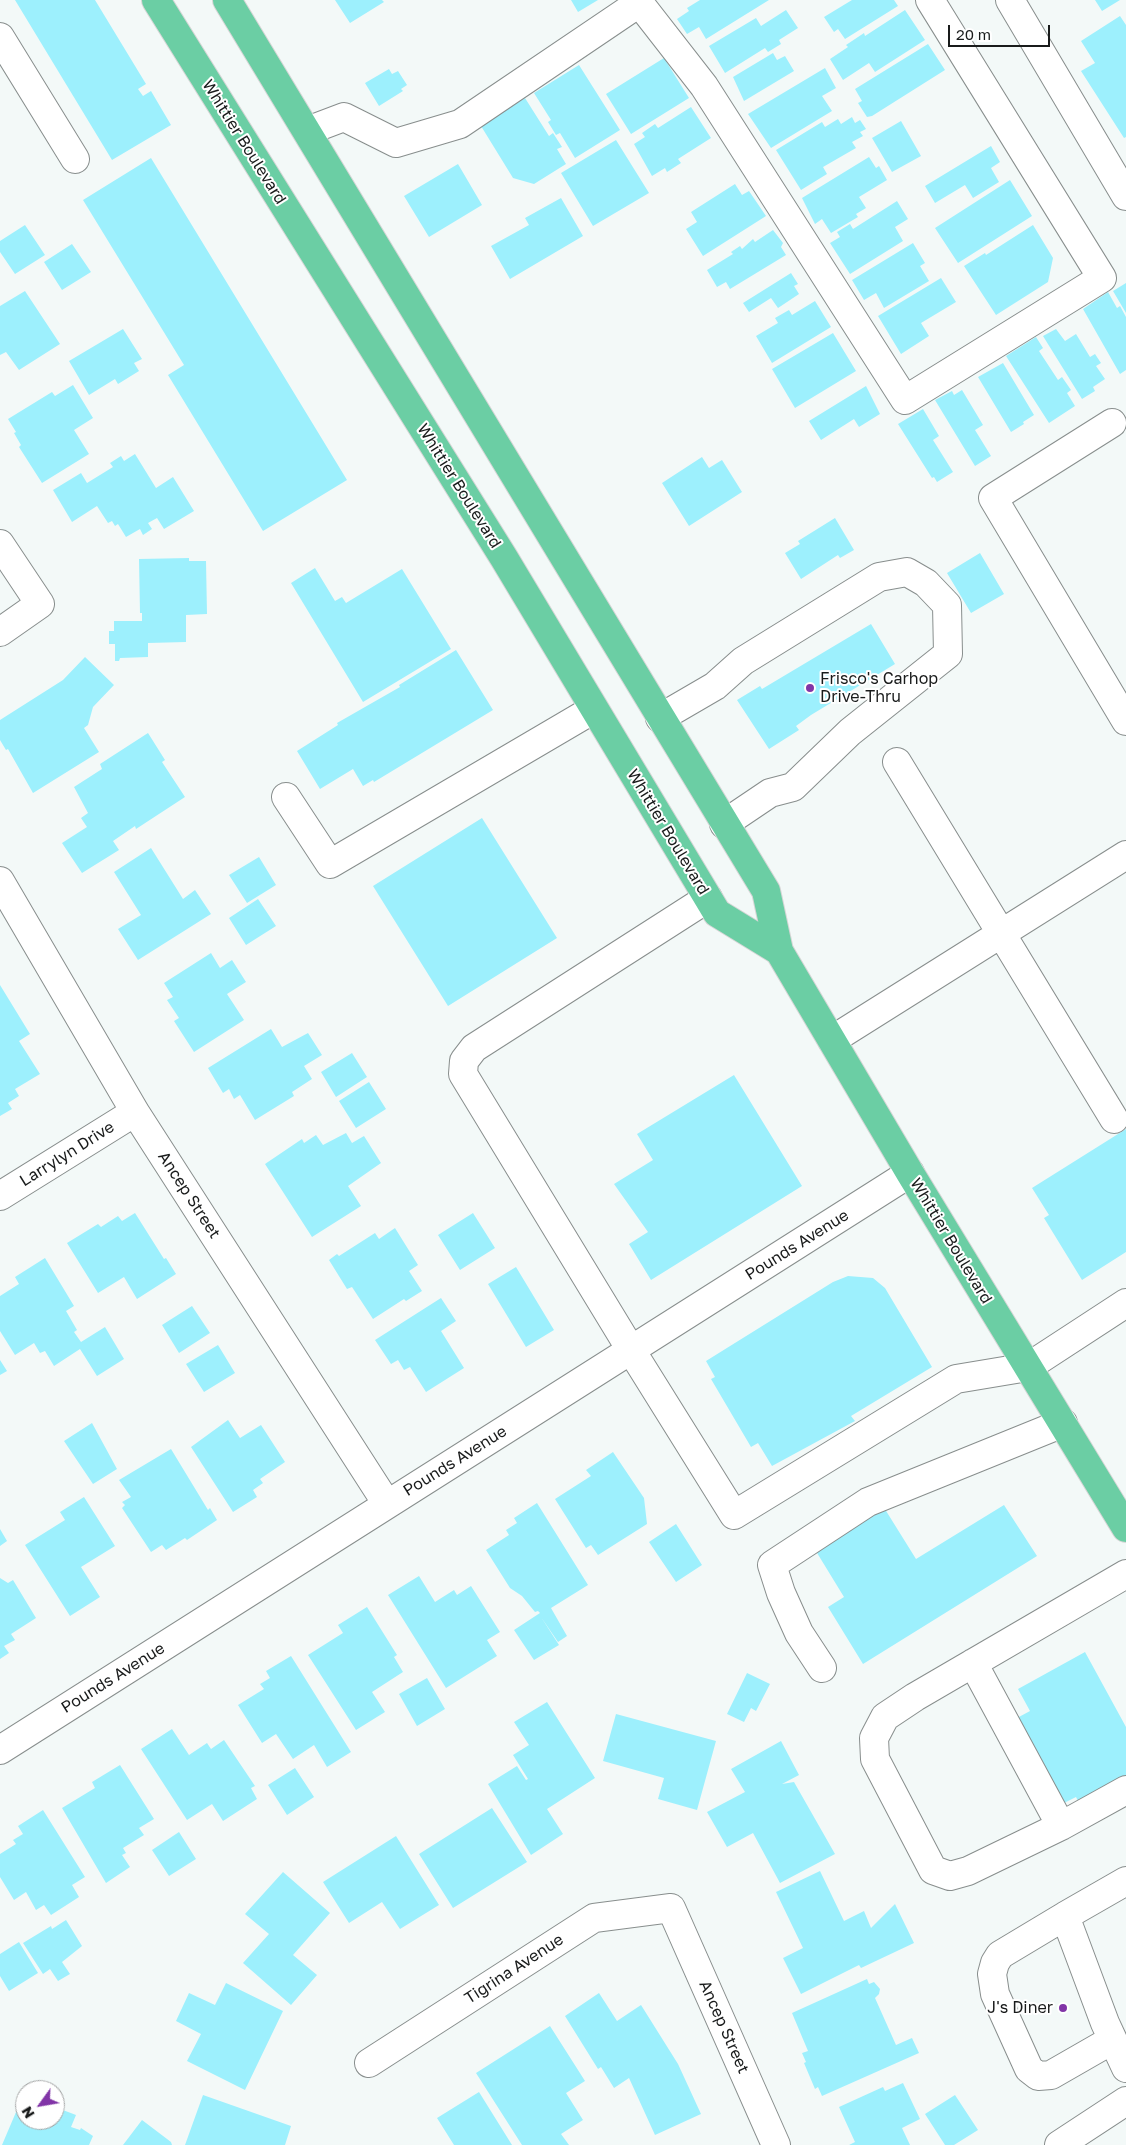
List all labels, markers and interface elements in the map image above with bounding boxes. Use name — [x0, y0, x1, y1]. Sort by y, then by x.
scale bar — [951, 15, 1054, 47]
text: 20 m — [956, 25, 991, 43]
street label: Whittier Boulevard — [198, 76, 290, 208]
street label: Whittier Boulevard — [413, 420, 505, 552]
place label: Frisco's Carhop Drive-Thru — [820, 669, 938, 707]
marker: Frisco's Carhop Drive-Thru — [804, 682, 816, 694]
street label: Whittier Boulevard — [623, 766, 713, 898]
street label: Larrylyn Drive — [16, 1117, 118, 1191]
street label: Ancep Street — [154, 1148, 224, 1242]
street label: Whittier Boulevard — [906, 1175, 996, 1307]
street label: Pounds Avenue — [742, 1206, 852, 1284]
street label: Pounds Avenue — [400, 1422, 510, 1500]
street label: Pounds Avenue — [58, 1639, 168, 1717]
street label: Tigrina Avenue — [461, 1930, 567, 2008]
street label: Ancep Street — [695, 1978, 753, 2076]
place label: J's Diner — [987, 1998, 1053, 2018]
marker: J's Diner — [1057, 2002, 1069, 2014]
north arrow — [15, 2080, 65, 2130]
text: N — [18, 2104, 38, 2122]

